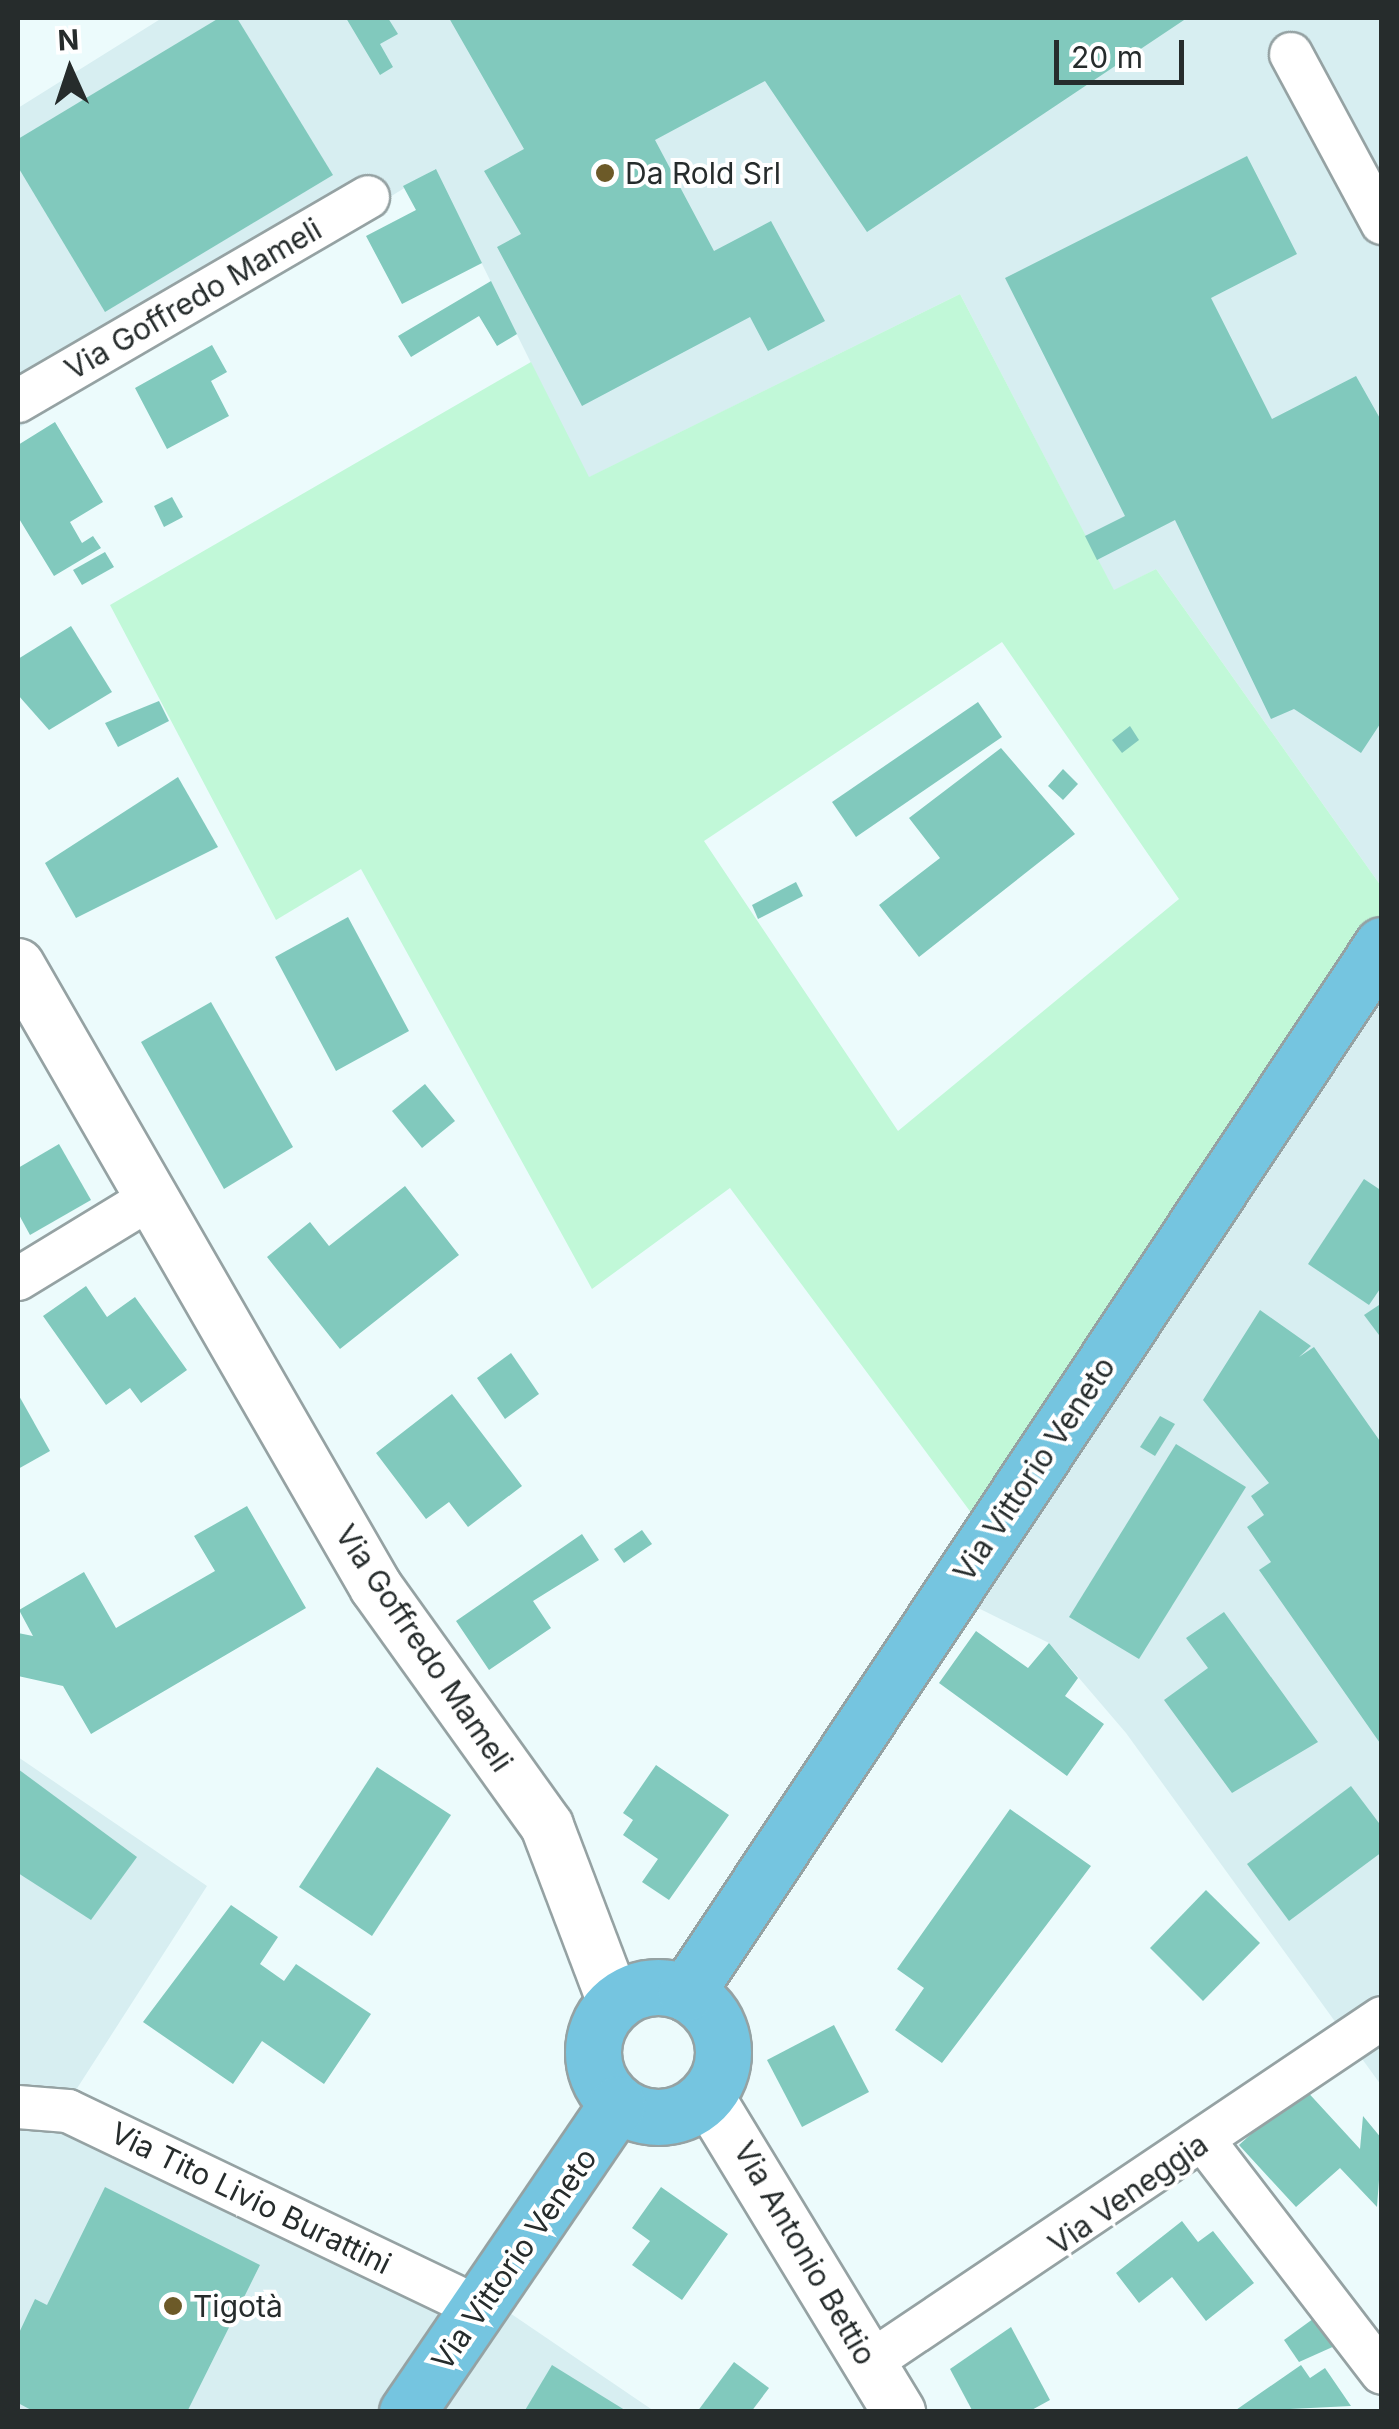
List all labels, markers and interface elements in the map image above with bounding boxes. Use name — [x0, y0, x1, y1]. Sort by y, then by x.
north arrow — [20, 20, 120, 120]
scale bar — [1059, 20, 1189, 82]
text: N — [57, 23, 80, 58]
text: 20 m — [1071, 39, 1143, 75]
place label: Da Rold Srl — [625, 155, 781, 191]
marker: Da Rold Srl — [594, 162, 616, 184]
street label: Via Goffredo Mameli — [58, 211, 328, 387]
street label: Via Vittorio Veneto — [946, 1350, 1122, 1588]
street label: Via Goffredo Mameli — [328, 1518, 520, 1778]
street label: Via Tito Livio Burattini — [105, 2114, 397, 2282]
street label: Via Veneggia — [1041, 2126, 1215, 2262]
street label: Via Antonio Bettio — [726, 2135, 884, 2371]
street label: Via Vittorio Veneto — [424, 2141, 604, 2377]
place label: Tigotà — [193, 2288, 283, 2324]
marker: Tigotà — [162, 2295, 184, 2317]

